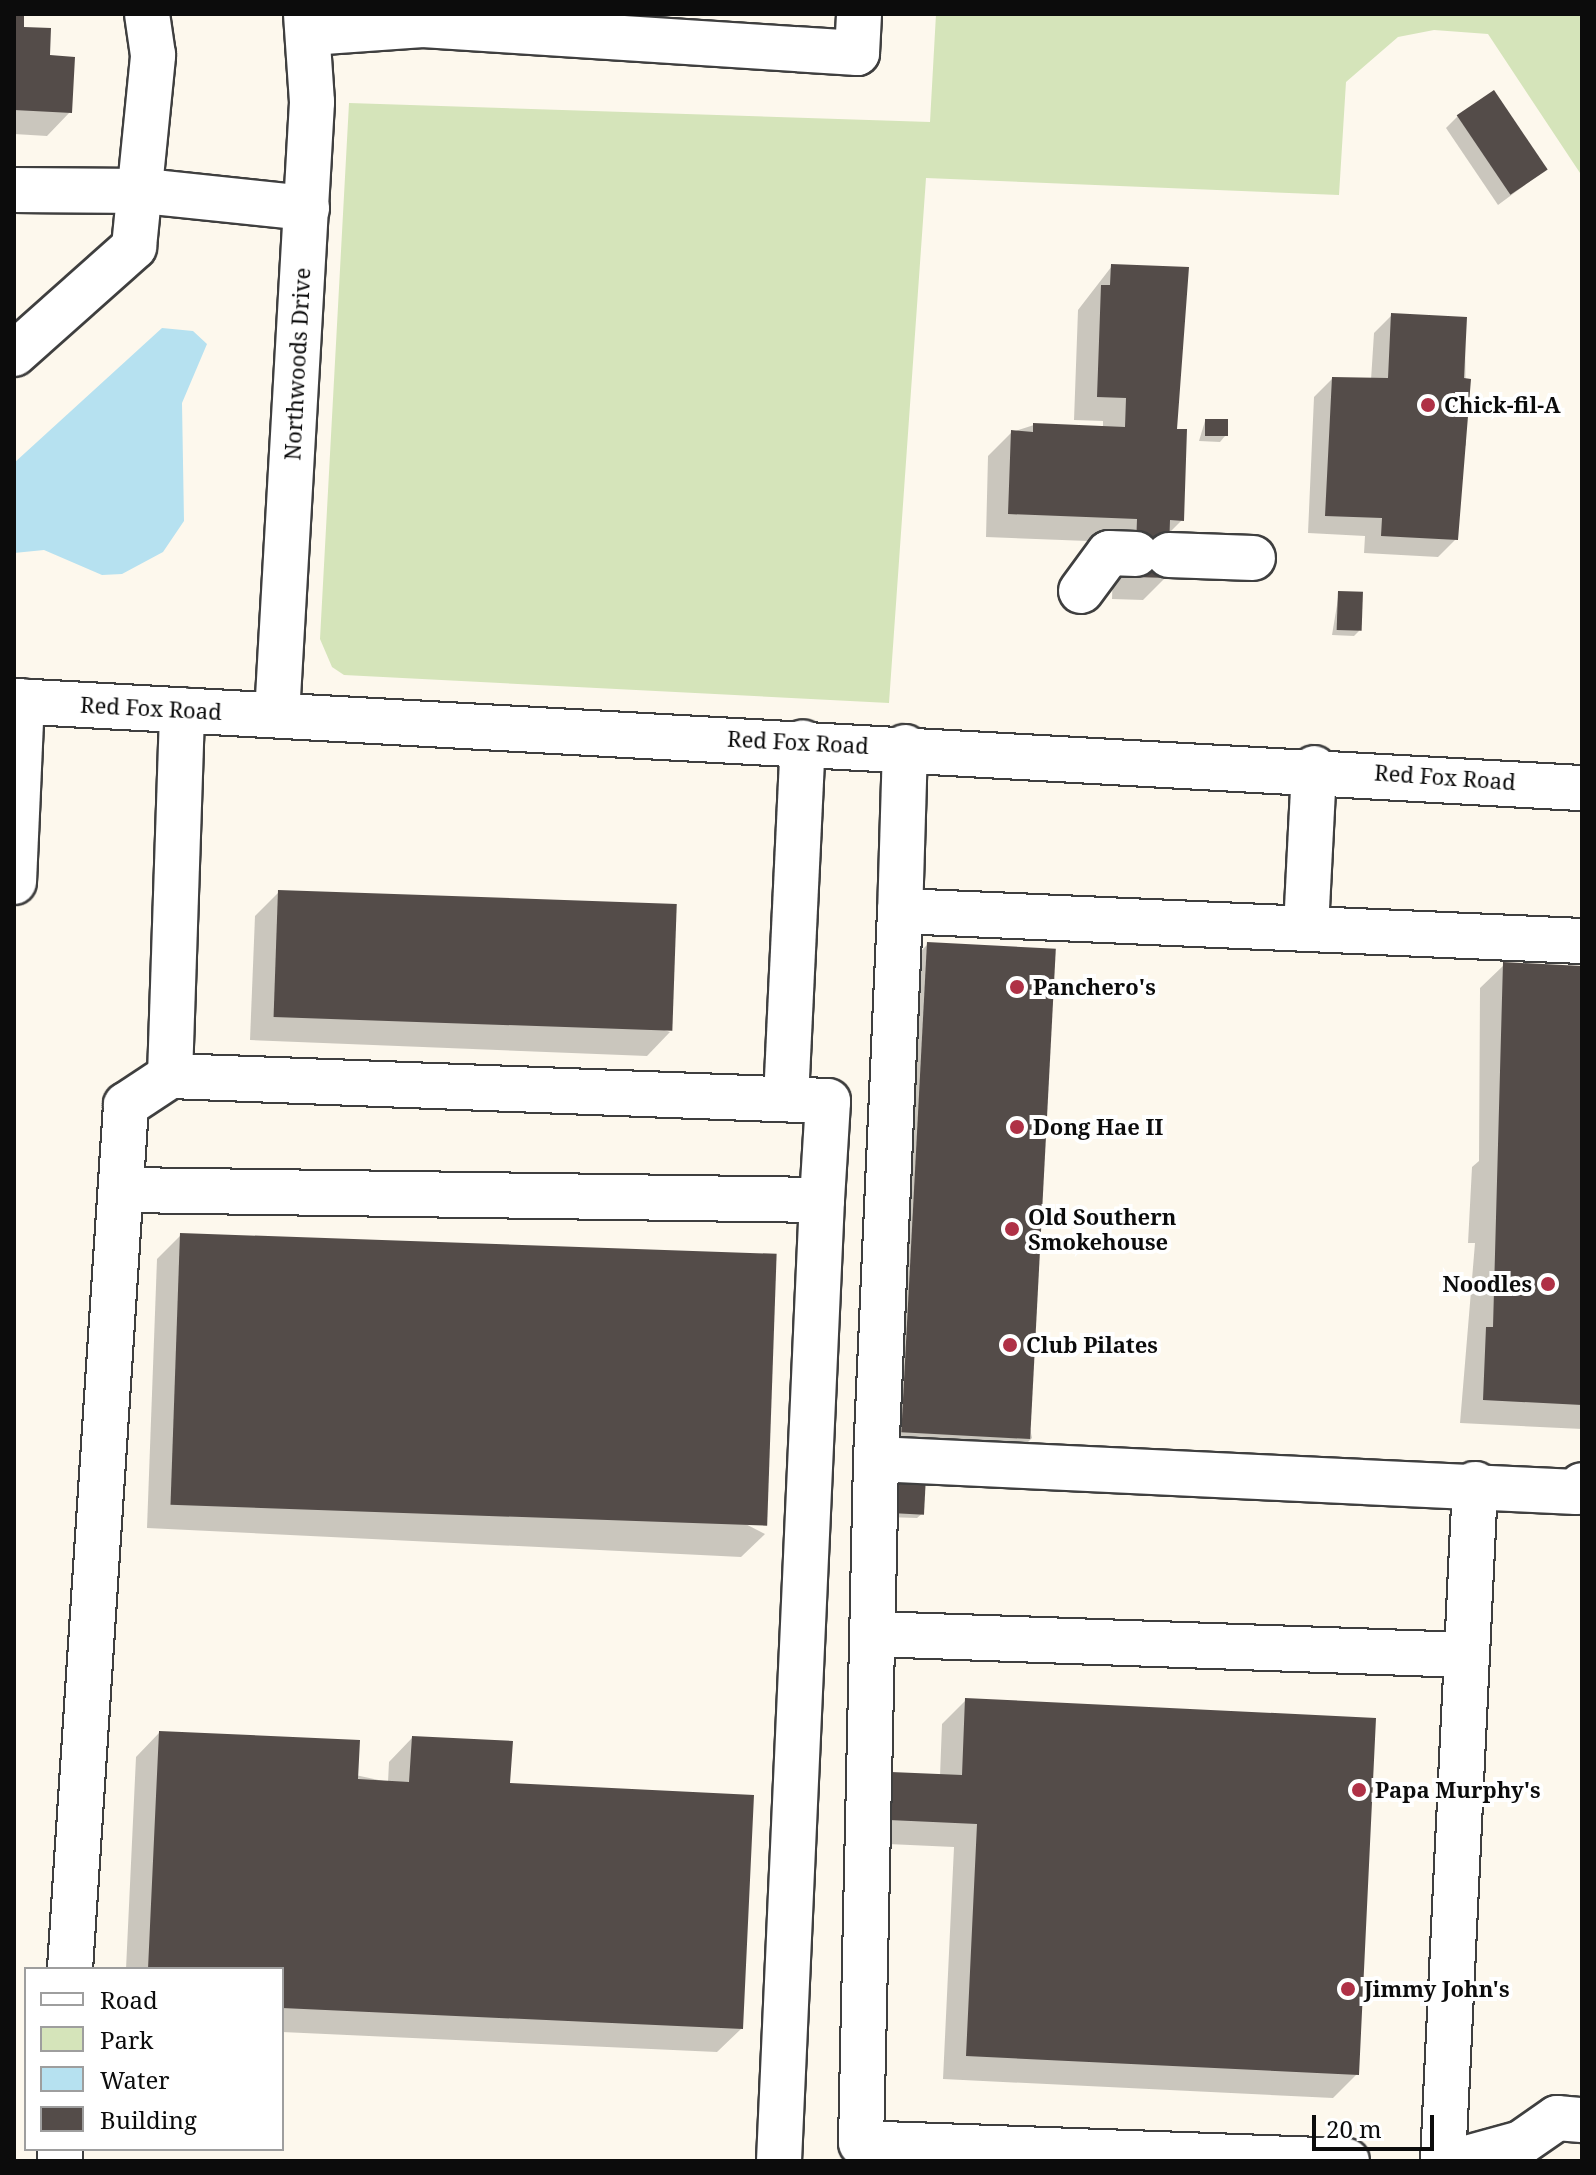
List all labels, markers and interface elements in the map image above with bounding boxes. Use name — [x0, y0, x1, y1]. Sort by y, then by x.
street label: Northwoods Drive — [279, 267, 315, 461]
place label: Chick-fil-A — [1444, 392, 1561, 418]
marker: Chick-fil-A — [1419, 396, 1437, 414]
street label: Red Fox Road — [80, 691, 222, 725]
street label: Red Fox Road — [727, 725, 869, 759]
street label: Red Fox Road — [1373, 759, 1517, 795]
place label: Panchero's — [1033, 974, 1156, 1000]
marker: Panchero's — [1008, 978, 1026, 996]
place label: Dong Hae II — [1033, 1114, 1163, 1140]
marker: Dong Hae II — [1008, 1118, 1026, 1136]
place label: Old Southern Smokehouse — [1028, 1203, 1176, 1254]
marker: Old Southern Smokehouse — [1003, 1220, 1021, 1238]
place label: Noodles — [1442, 1271, 1532, 1297]
marker: Noodles — [1539, 1275, 1557, 1293]
place label: Club Pilates — [1026, 1332, 1158, 1358]
marker: Club Pilates — [1001, 1336, 1019, 1354]
place label: Papa Murphy's — [1375, 1777, 1541, 1803]
marker: Papa Murphy's — [1350, 1781, 1368, 1799]
legend — [24, 1967, 284, 2151]
place label: Jimmy John's — [1364, 1976, 1510, 2002]
marker: Jimmy John's — [1339, 1980, 1357, 1998]
text: Road — [100, 1983, 158, 2016]
text: Park — [100, 2023, 153, 2056]
text: Water — [100, 2063, 170, 2096]
scale bar — [1316, 2099, 1438, 2149]
text: Building — [100, 2103, 197, 2136]
text: 20 m — [1326, 2112, 1382, 2145]

